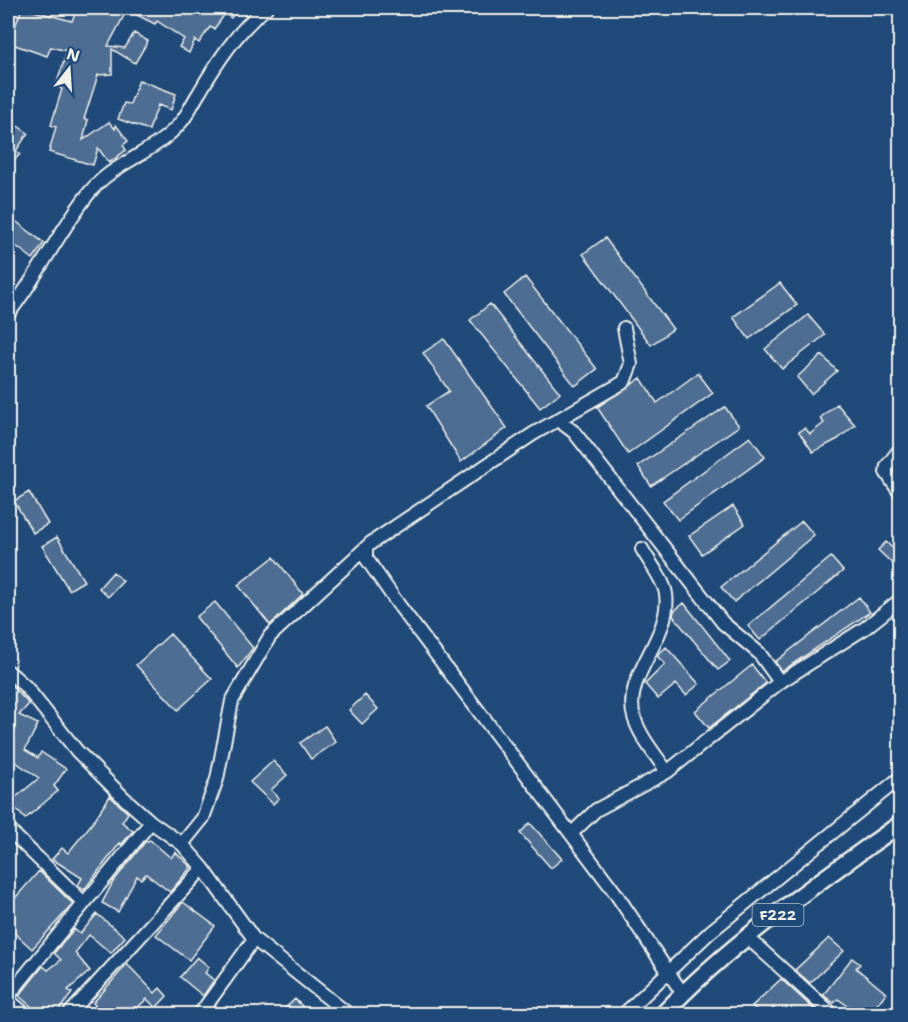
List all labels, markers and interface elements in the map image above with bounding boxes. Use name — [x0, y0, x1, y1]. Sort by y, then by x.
north arrow — [39, 39, 99, 99]
text: N — [64, 43, 82, 67]
road number: F222 — [752, 904, 804, 926]

